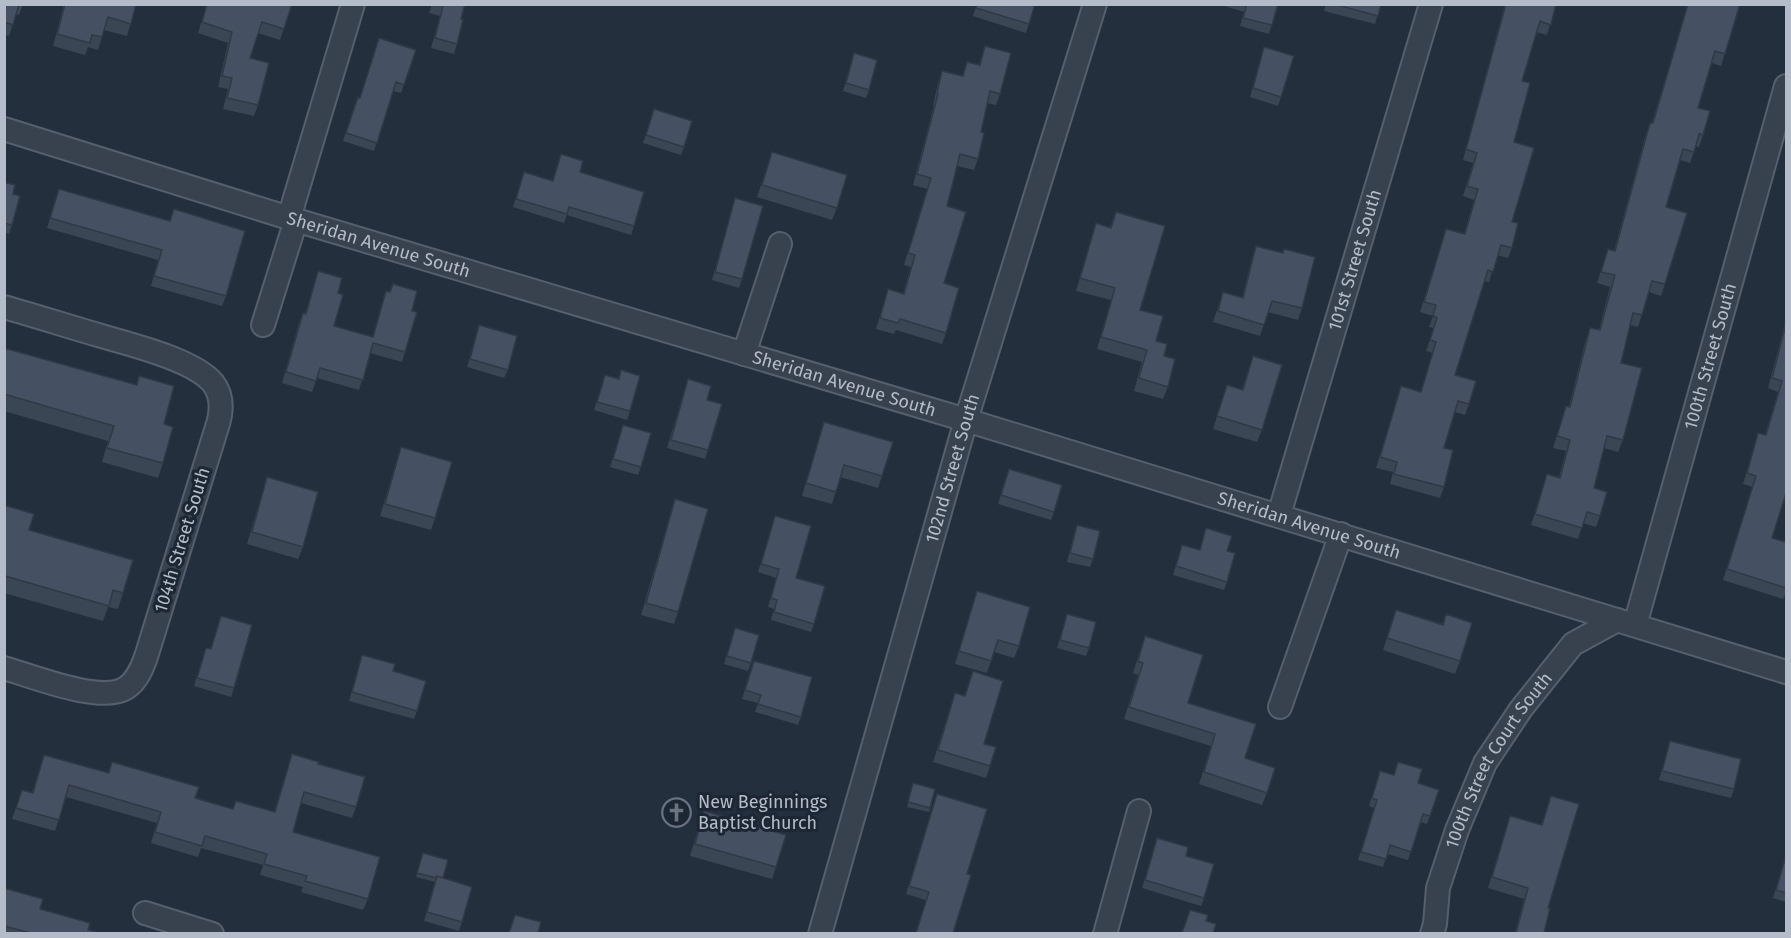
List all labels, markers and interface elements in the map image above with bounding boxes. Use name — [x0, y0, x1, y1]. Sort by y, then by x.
street label: 101st Street South — [1323, 187, 1386, 333]
street label: Sheridan Avenue South — [284, 207, 473, 282]
street label: 100th Street South — [1679, 281, 1741, 432]
street label: Sheridan Avenue South — [750, 346, 939, 421]
street label: 102nd Street South — [921, 391, 984, 546]
street label: 104th Street South — [149, 465, 215, 615]
street label: Sheridan Avenue South — [1215, 487, 1403, 564]
street label: 100th Street Court South — [1441, 668, 1557, 851]
place label: New Beginnings Baptist Church — [698, 791, 827, 834]
church icon: New Beginnings Baptist Church — [661, 796, 693, 828]

